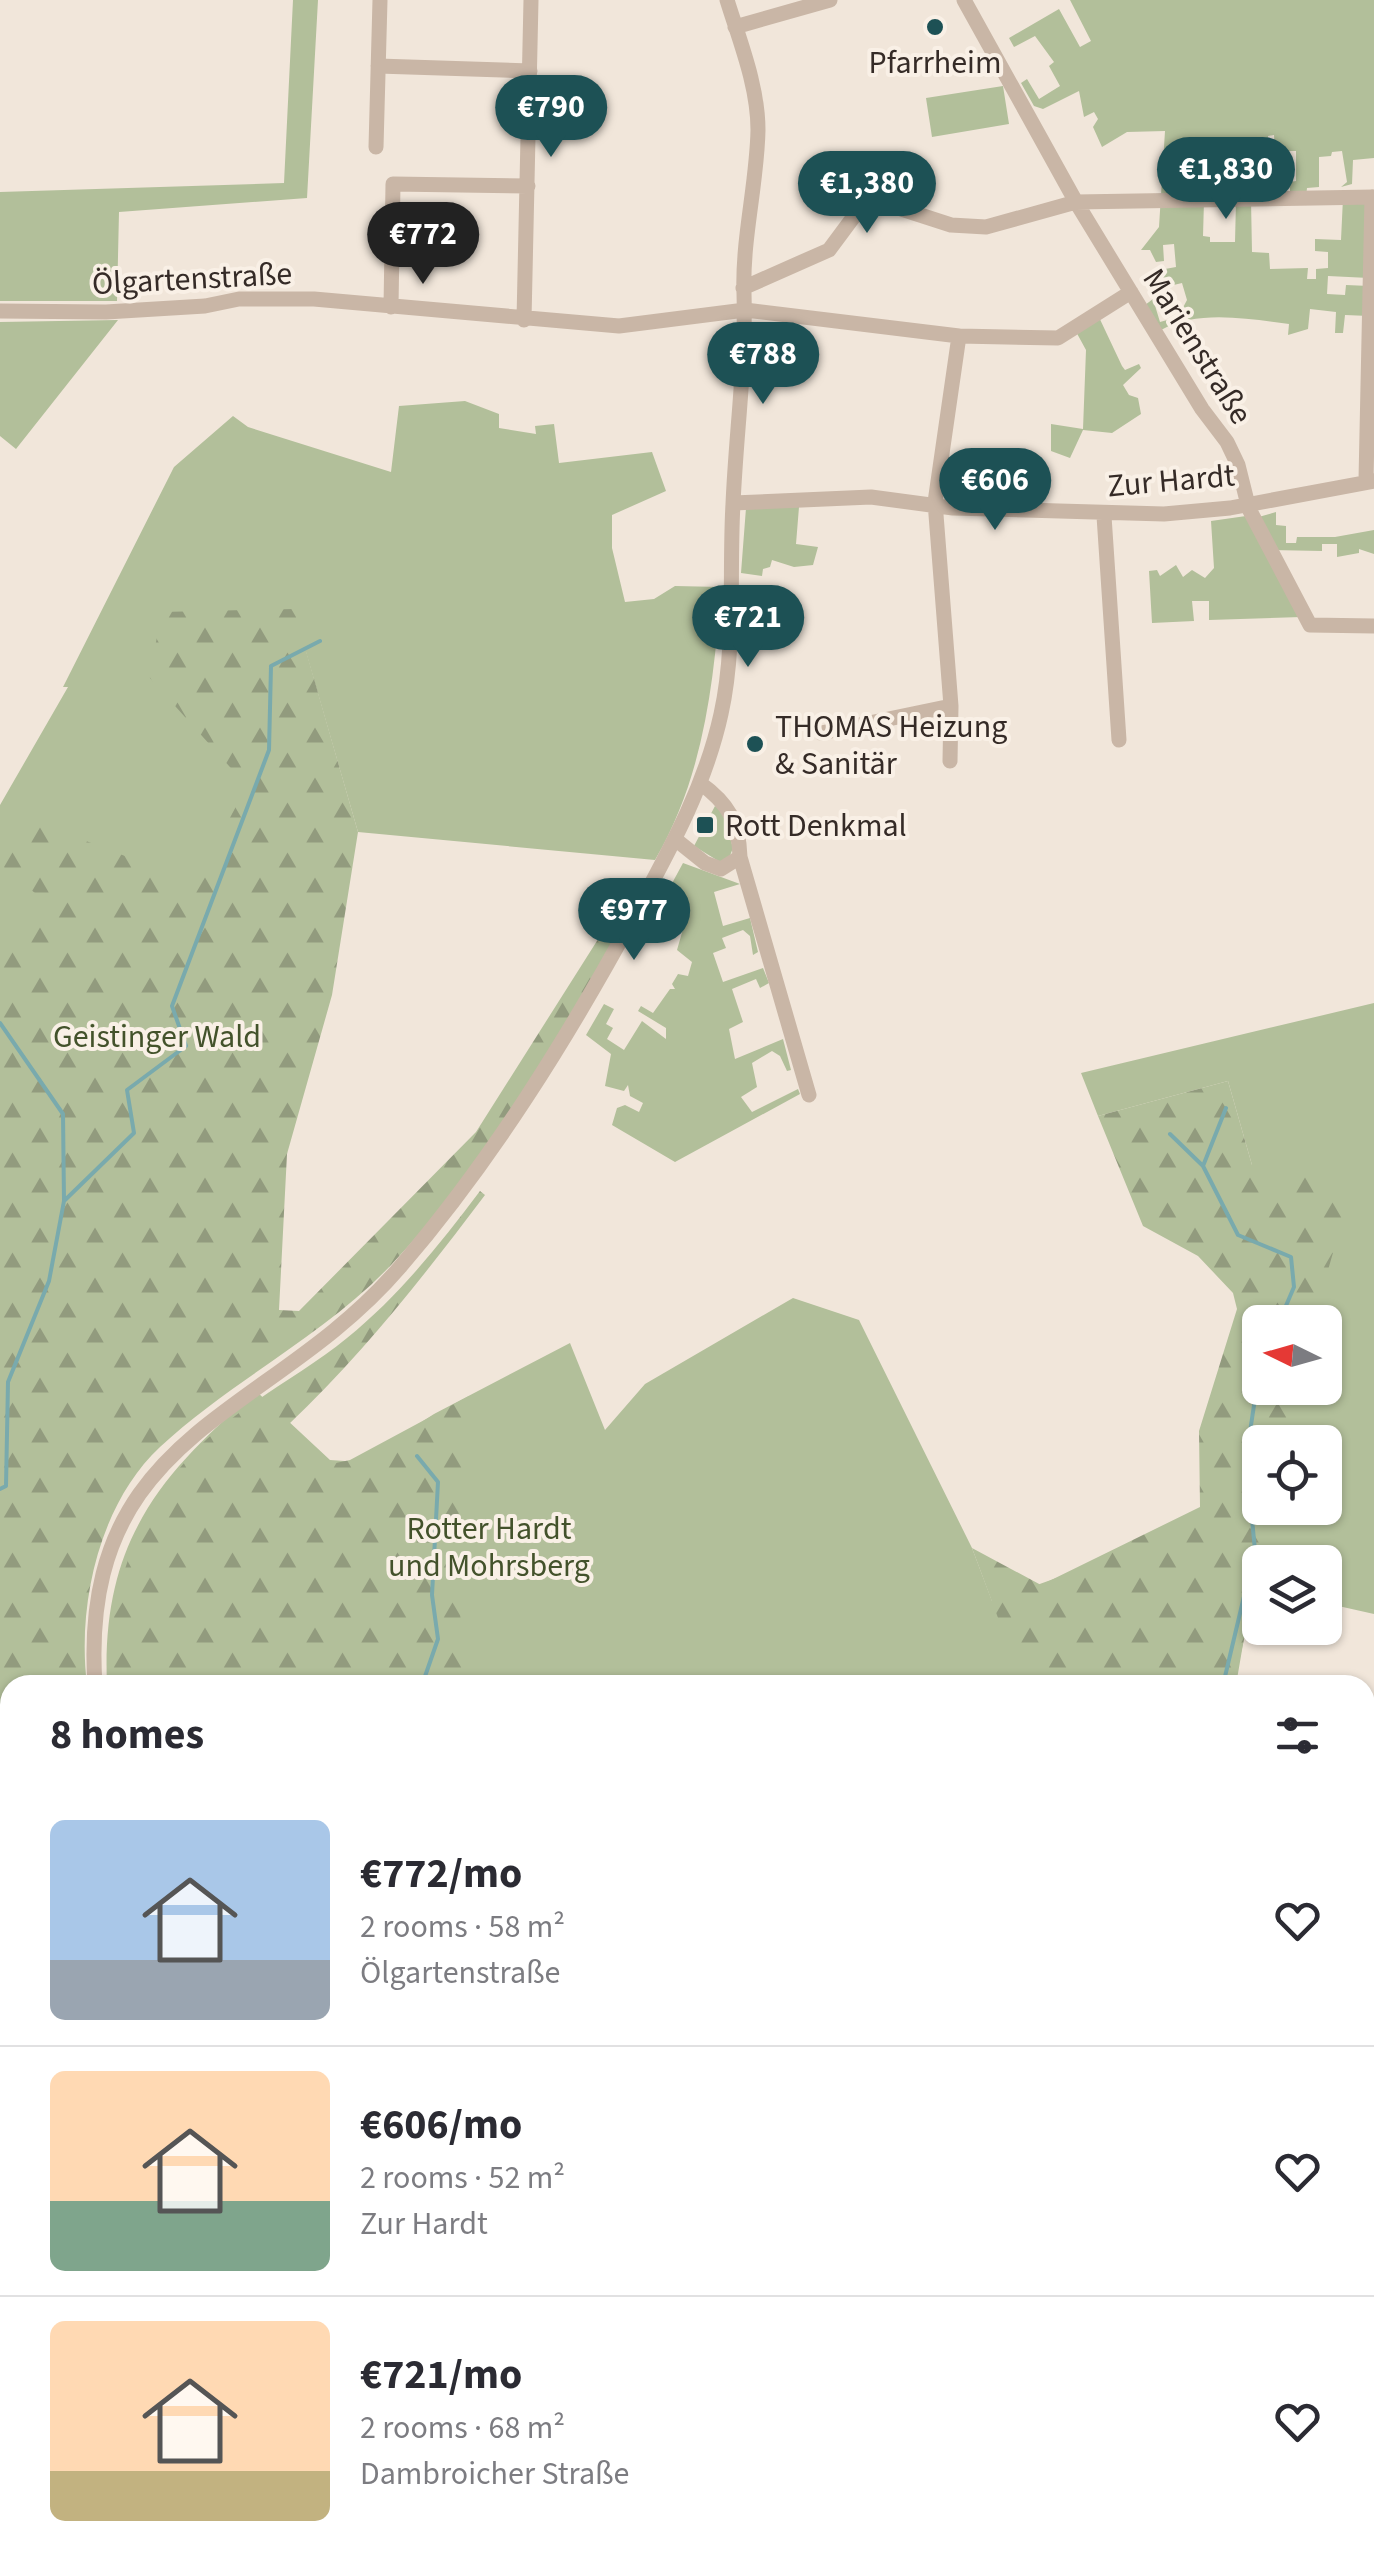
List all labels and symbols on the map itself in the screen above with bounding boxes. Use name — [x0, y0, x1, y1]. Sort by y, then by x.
marker: Pfarrheim — [924, 16, 946, 38]
place label: Pfarrheim — [869, 40, 1001, 86]
pin: €790 — [492, 75, 610, 160]
pin: €1,830 — [1145, 137, 1307, 222]
pin: €1,380 — [786, 151, 948, 236]
pin: €772 — [364, 202, 482, 287]
street label: Ölgartenstraße — [91, 251, 293, 307]
street label: Marienstraße — [1131, 260, 1263, 433]
pin: €788 — [704, 322, 822, 407]
pin: €606 — [936, 448, 1054, 533]
street label: Zur Hardt — [1105, 452, 1237, 509]
pin: €721 — [689, 585, 807, 670]
place label: THOMAS Heizung & Sanitär — [775, 704, 1007, 787]
marker: THOMAS Heizung & Sanitär — [744, 733, 766, 755]
place label: Rott Denkmal — [725, 803, 907, 849]
marker: Rott Denkmal — [694, 814, 716, 836]
pin: €977 — [575, 878, 693, 963]
park label: Geistinger Wald — [53, 1014, 261, 1060]
north arrow — [1242, 1305, 1342, 1405]
park label: Rotter Hardt und Mohrsberg — [388, 1506, 590, 1589]

